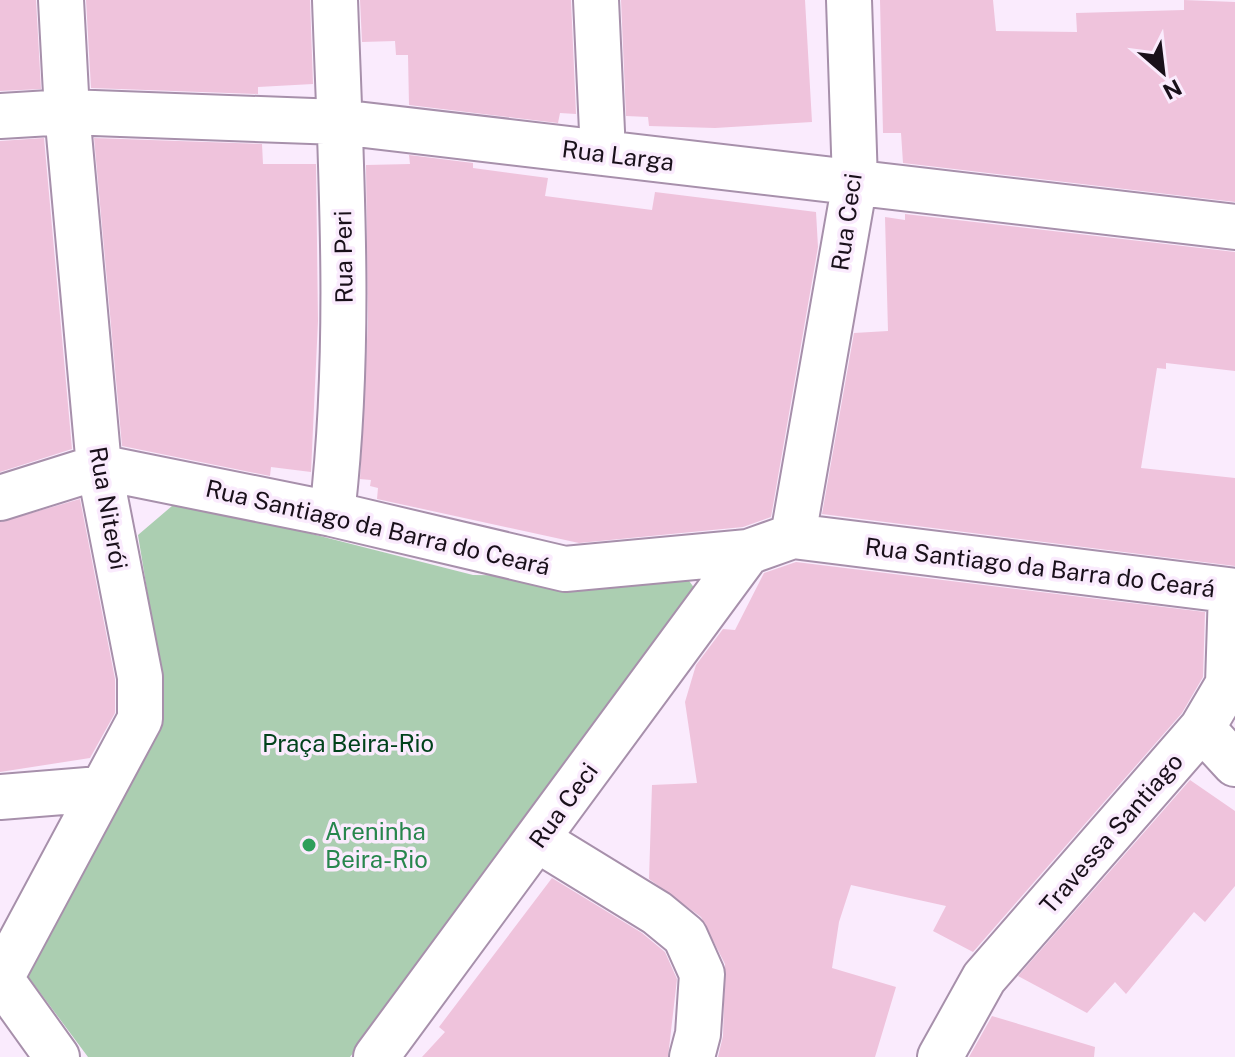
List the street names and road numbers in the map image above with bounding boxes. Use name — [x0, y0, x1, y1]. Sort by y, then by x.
street label: Rua Larga — [560, 134, 676, 176]
street label: Rua Ceci — [825, 172, 867, 272]
street label: Rua Peri — [328, 210, 358, 304]
street label: Rua Niterói — [84, 444, 134, 572]
street label: Rua Santiago da Barra do Ceará — [203, 474, 553, 580]
street label: Rua Santiago da Barra do Ceará — [863, 532, 1217, 602]
street label: Travessa Santiago — [1034, 747, 1188, 919]
street label: Rua Ceci — [523, 757, 603, 853]

